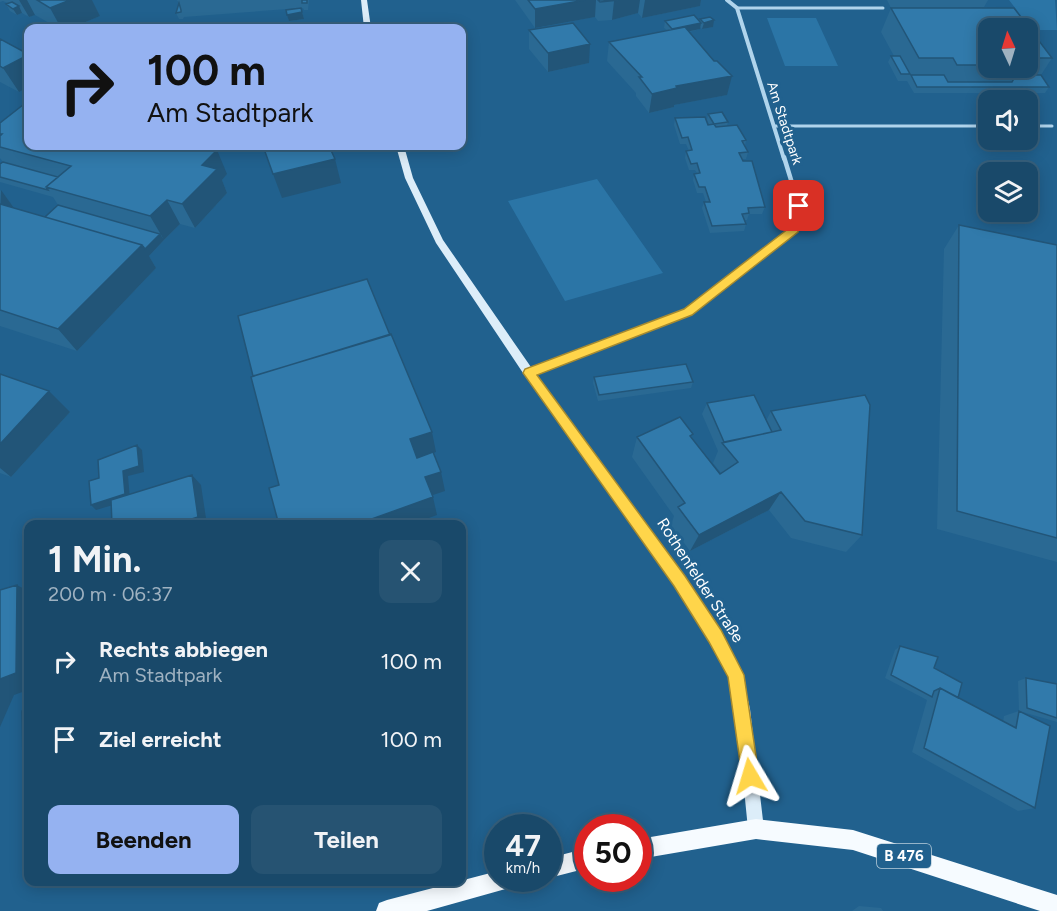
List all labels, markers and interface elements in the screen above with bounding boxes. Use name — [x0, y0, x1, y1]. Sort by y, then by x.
north arrow — [978, 18, 1038, 78]
map controls — [978, 18, 1038, 222]
text: 100 m — [147, 45, 266, 96]
icon: right — [48, 48, 126, 126]
street label: Am Stadtpark — [763, 79, 806, 167]
button: sound — [978, 90, 1038, 150]
text: Am Stadtpark — [147, 96, 313, 129]
button: layers — [978, 162, 1038, 222]
pin — [773, 180, 824, 231]
icon: arrive — [782, 189, 815, 222]
street label: Rothenfelder Straße — [653, 514, 748, 646]
text: 1 Min. — [48, 538, 141, 581]
button: close — [379, 540, 442, 603]
text: 200 m · 06:37 — [48, 582, 173, 606]
text: Rechts abbiegen — [99, 636, 268, 663]
icon: right — [48, 645, 81, 678]
text: 100 m — [381, 648, 442, 675]
text: Am Stadtpark — [99, 663, 222, 687]
icon: arrive — [48, 723, 81, 756]
text: Ziel erreicht — [99, 726, 222, 753]
text: 100 m — [381, 726, 442, 753]
position arrow — [718, 744, 782, 808]
button: Beenden — [48, 805, 239, 874]
button: Teilen — [251, 805, 442, 874]
speed limit sign: 50 — [574, 814, 652, 892]
text: 47 — [505, 827, 541, 864]
road number: B 476 — [877, 844, 931, 868]
text: km/h — [506, 859, 540, 877]

